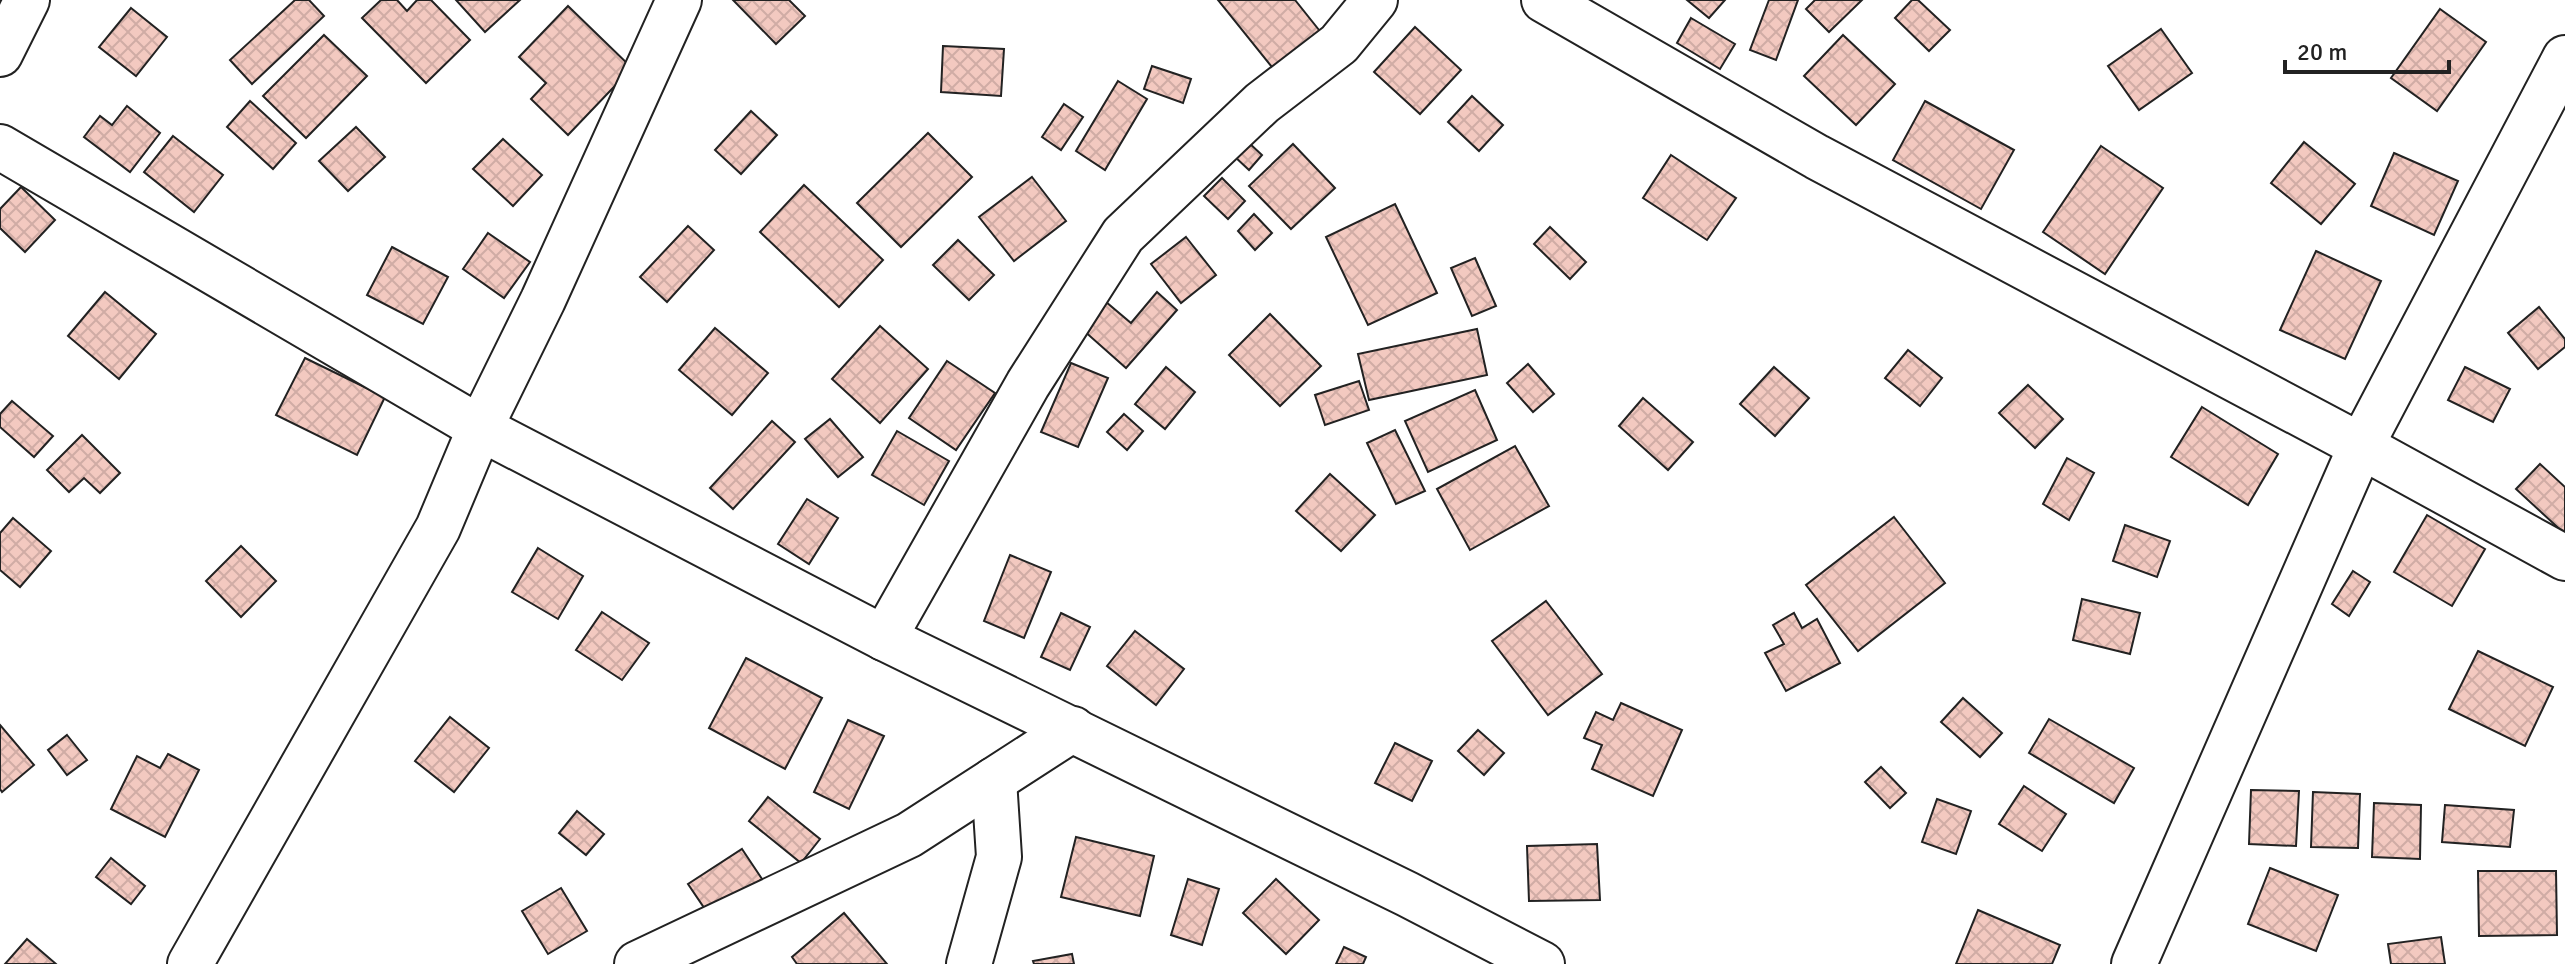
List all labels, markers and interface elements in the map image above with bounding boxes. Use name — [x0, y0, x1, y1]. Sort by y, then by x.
scale bar — [2285, 24, 2449, 74]
text: 20 m — [2297, 37, 2347, 67]

